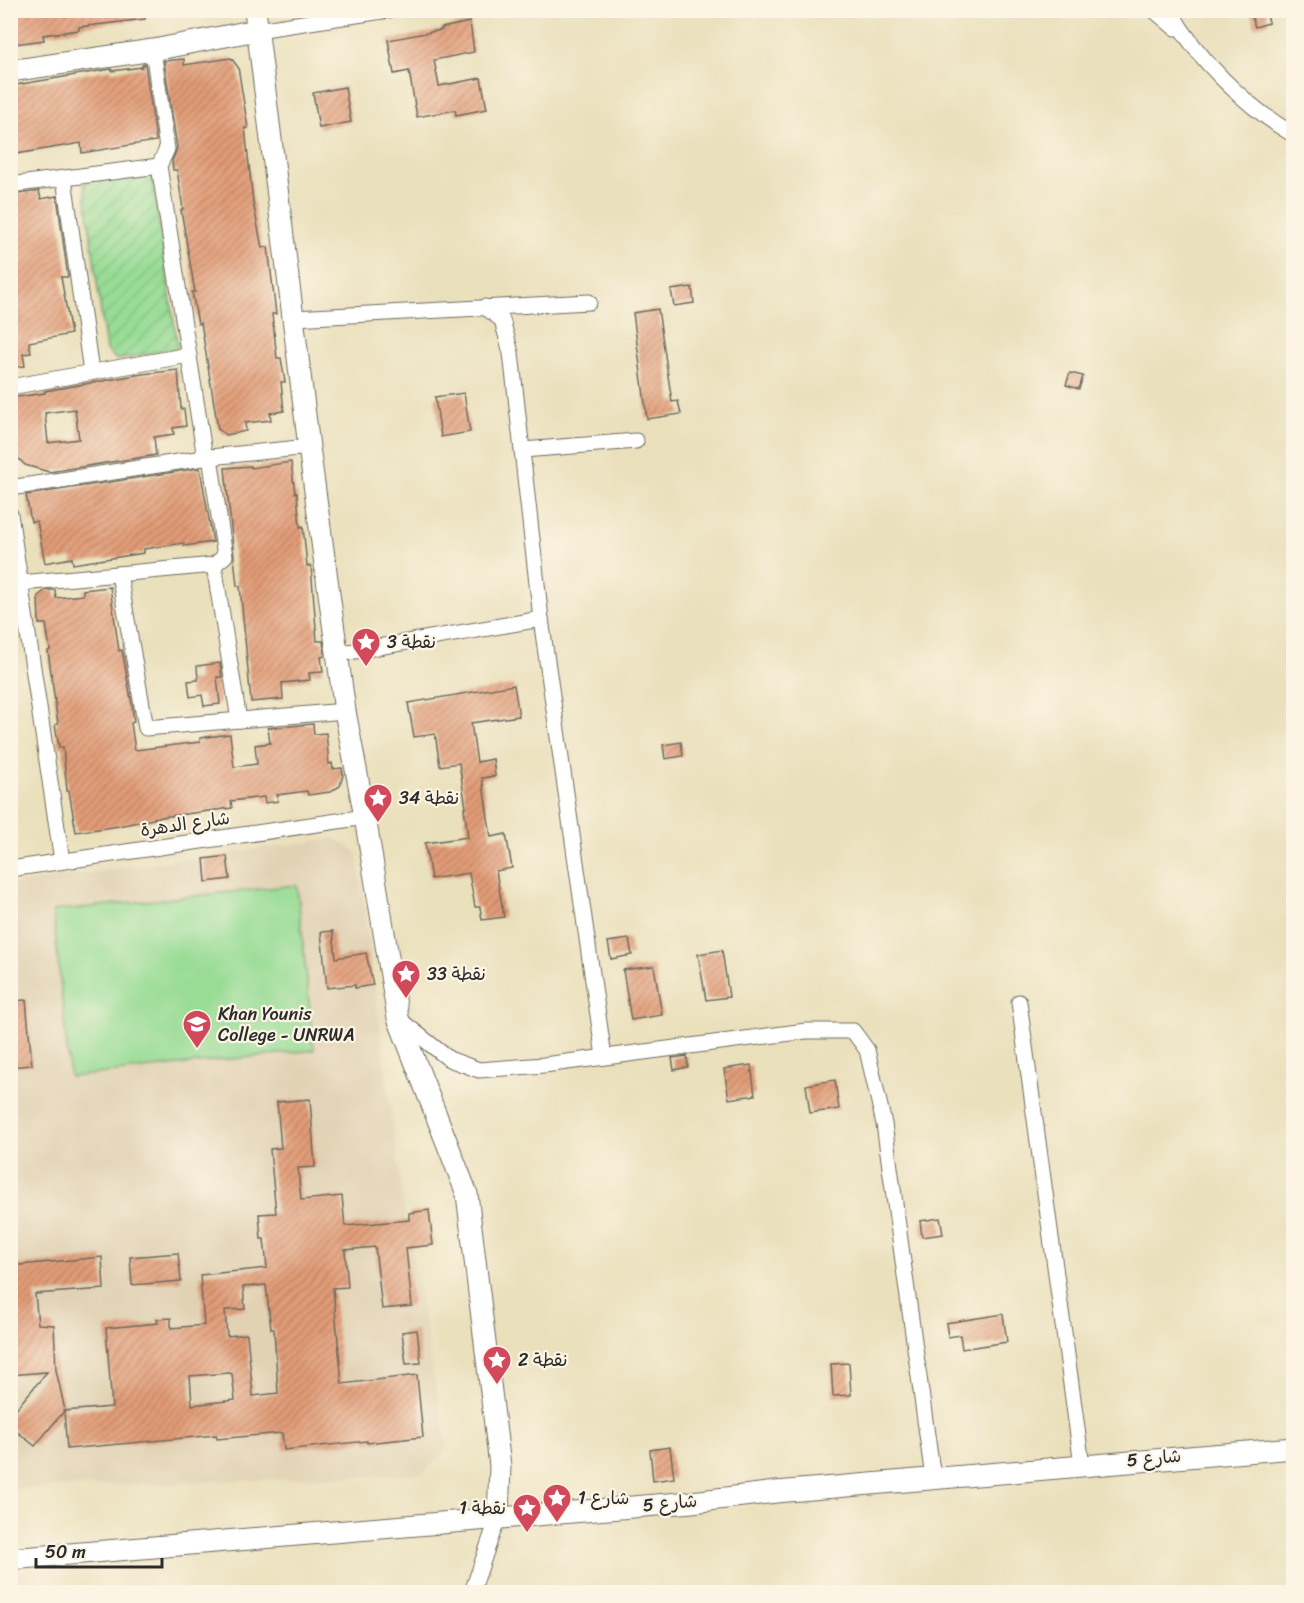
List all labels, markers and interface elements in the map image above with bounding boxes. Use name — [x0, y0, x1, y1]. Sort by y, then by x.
place icon: نقطة 3 — [350, 626, 382, 668]
place label: نقطة 3 — [387, 626, 436, 658]
place icon: نقطة 34 — [362, 782, 394, 824]
place label: نقطة 34 — [399, 782, 459, 814]
street label: شارع الدهرة — [138, 802, 232, 846]
place icon: نقطة 33 — [390, 958, 422, 1000]
place label: نقطة 33 — [427, 958, 486, 990]
place label: Khan Younis College - UNRWA — [218, 998, 355, 1051]
school or university icon: Khan Younis College - UNRWA — [181, 1008, 213, 1050]
place icon: نقطة 2 — [481, 1344, 513, 1386]
place label: نقطة 2 — [518, 1344, 567, 1376]
street label: شارع 5 — [1125, 1440, 1183, 1476]
place icon: شارع 1 — [541, 1482, 573, 1524]
place label: شارع 1 — [578, 1482, 629, 1514]
street label: شارع 5 — [641, 1485, 699, 1521]
place label: نقطة 1 — [459, 1492, 506, 1524]
place icon: نقطة 1 — [511, 1492, 543, 1534]
scale bar — [36, 1531, 162, 1569]
text: 50 m — [45, 1536, 86, 1568]

